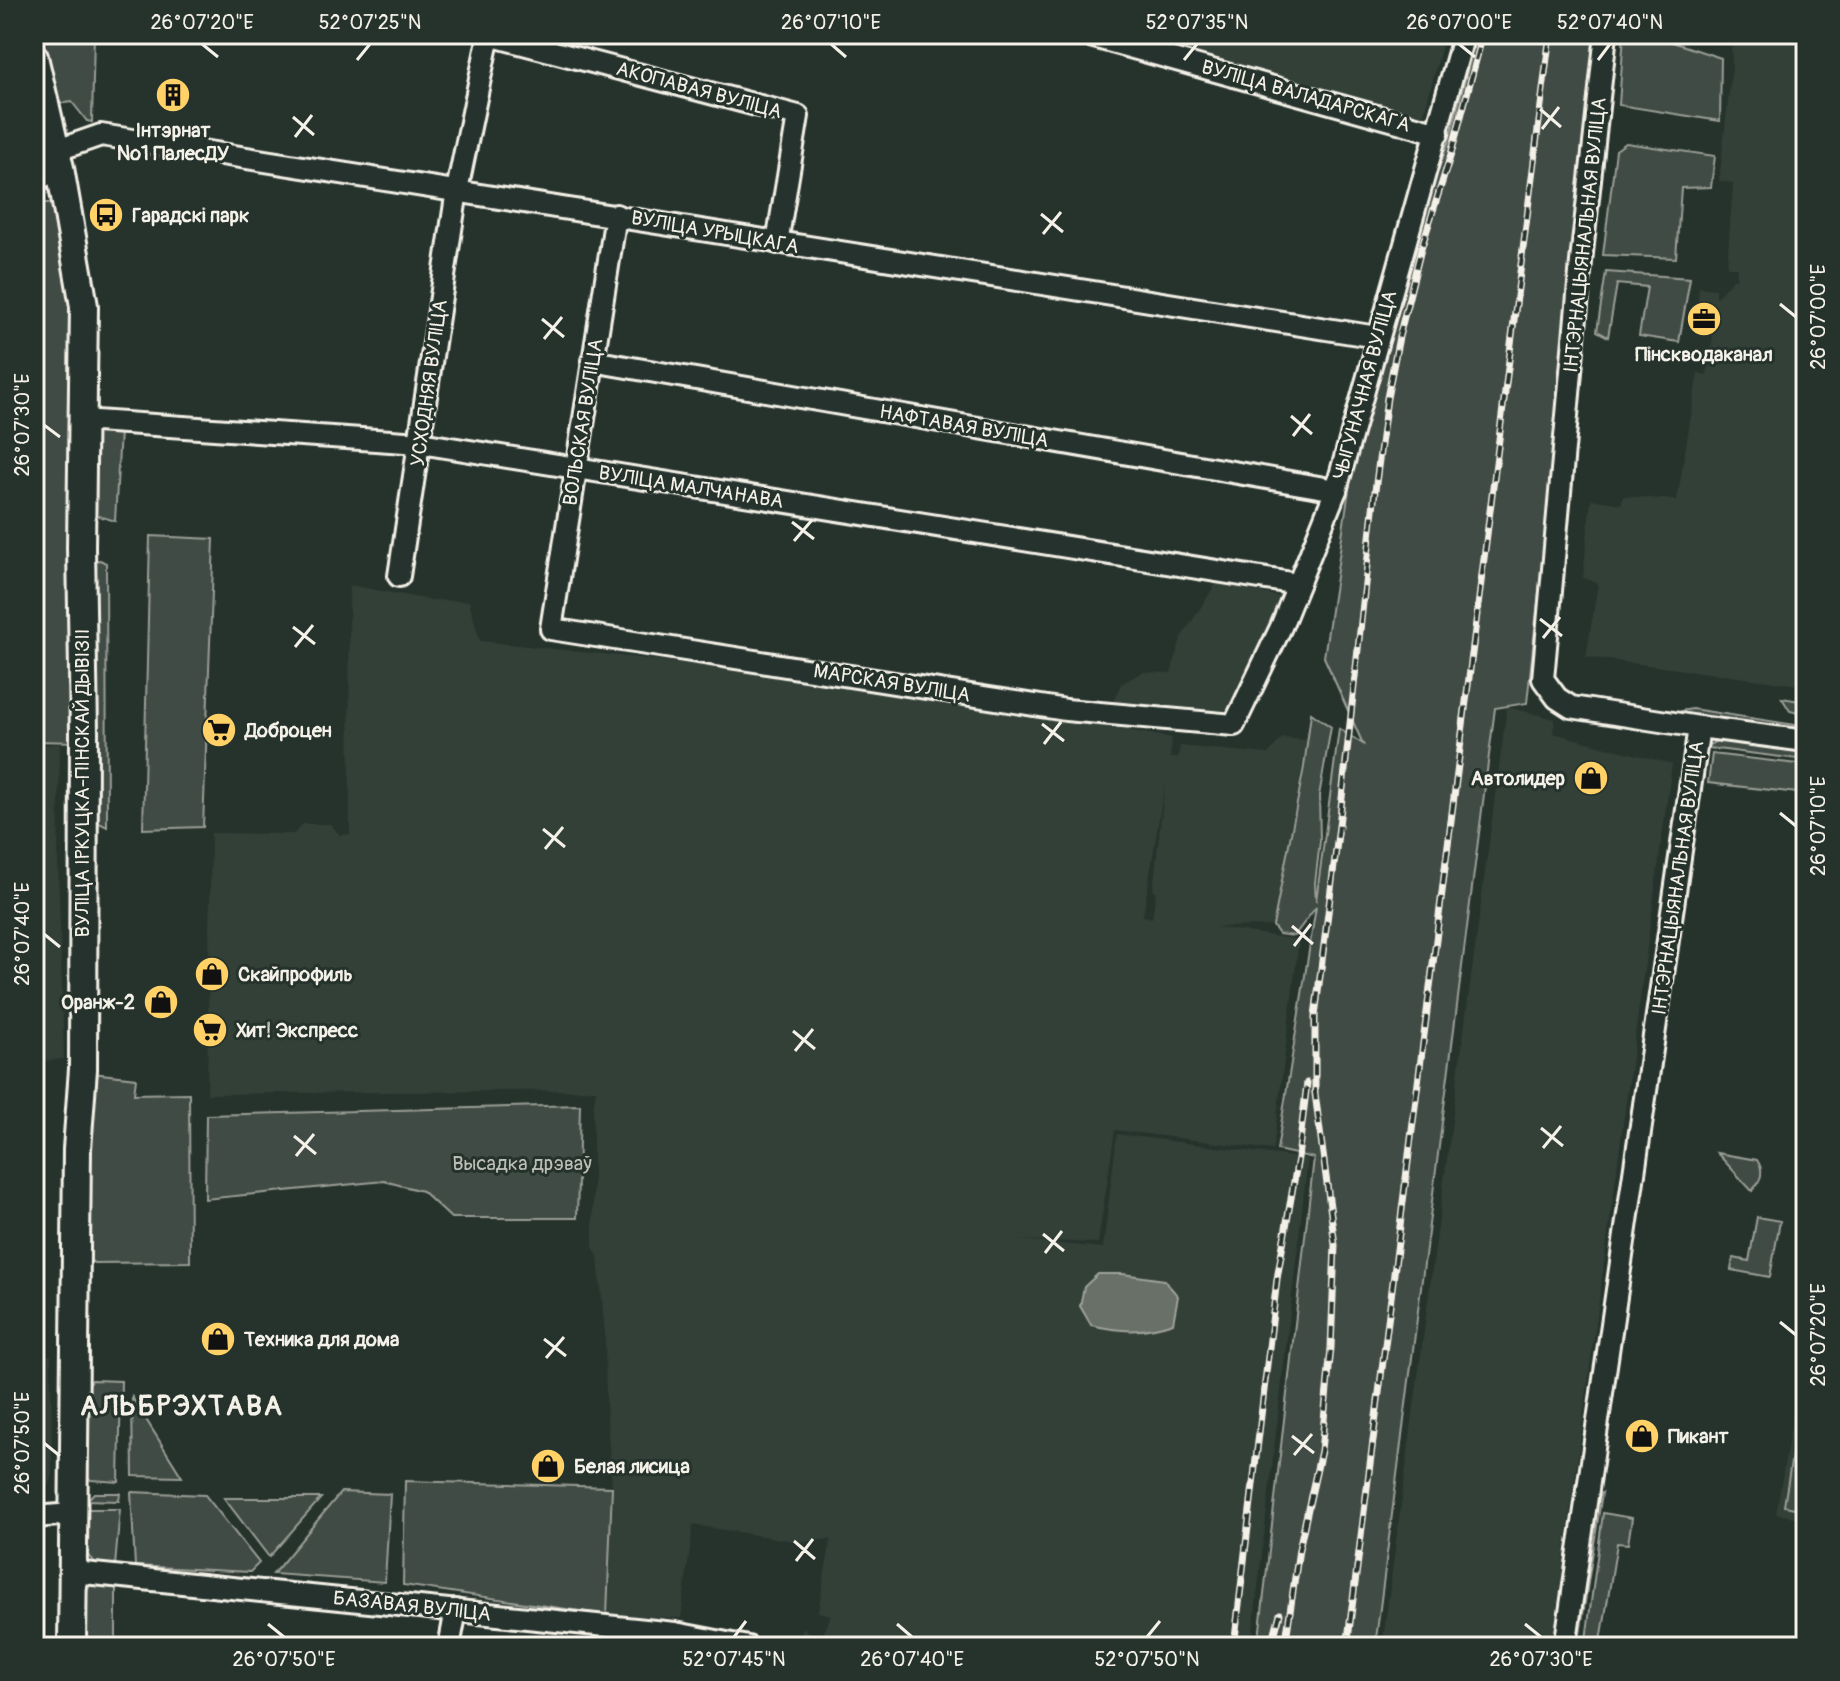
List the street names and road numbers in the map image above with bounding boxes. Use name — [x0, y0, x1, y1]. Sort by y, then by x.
street label: ВУЛІЦА ВАЛАДАРСКАГА — [1199, 54, 1413, 138]
street label: АКОПАВАЯ ВУЛІЦА — [613, 56, 785, 124]
street label: ІНТЭРНАЦЫЯНАЛЬНАЯ ВУЛІЦА — [1558, 96, 1612, 374]
street label: ВУЛІЦА УРЫЦКАГА — [629, 205, 801, 259]
street label: ЧЫГУНАЧНАЯ ВУЛІЦА — [1328, 287, 1402, 483]
street label: УСХОДНЯЯ ВУЛІЦА — [405, 298, 453, 468]
street label: ВОЛЬСКАЯ ВУЛІЦА — [557, 337, 609, 507]
street label: НАФТАВАЯ ВУЛІЦА — [877, 399, 1051, 453]
street label: ВУЛІЦА МАЛЧАНАВА — [597, 460, 785, 514]
street label: ВУЛІЦА ІРКУЦКА-ПІНСКАЙ ДЫВІЗІІ — [70, 629, 95, 937]
street label: МАРСКАЯ ВУЛІЦА — [812, 658, 972, 708]
street label: ІНТЭРНАЦЫЯНАЛЬНАЯ ВУЛІЦА — [1646, 739, 1710, 1017]
street label: БАЗАВАЯ ВУЛІЦА — [332, 1585, 492, 1627]

